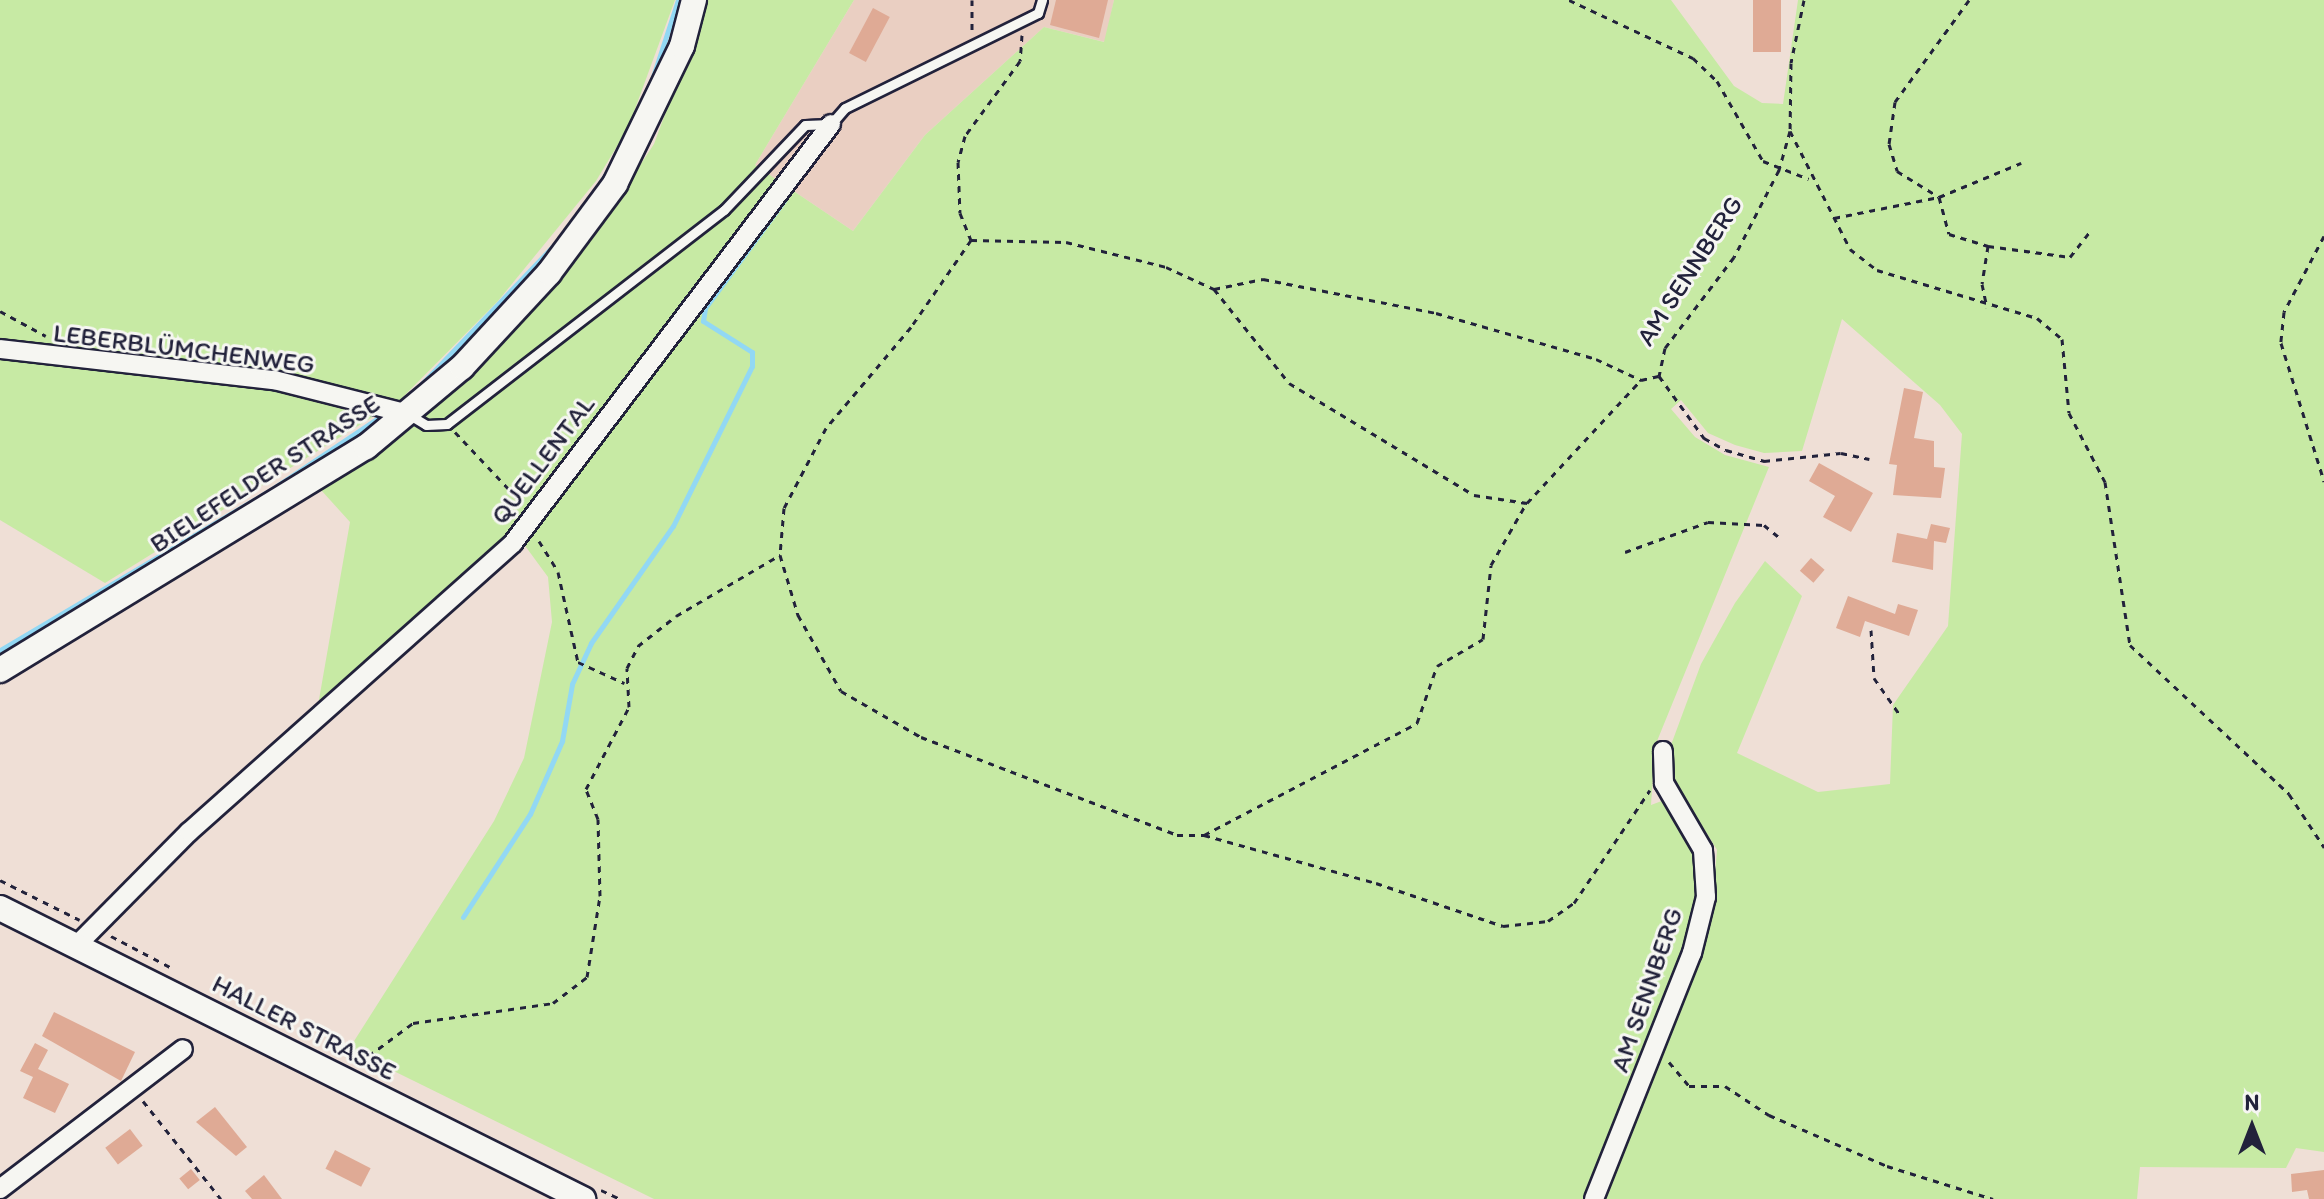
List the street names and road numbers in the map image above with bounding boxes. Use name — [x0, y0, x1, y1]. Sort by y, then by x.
street label: AM SENNBERG — [1630, 190, 1750, 352]
street label: LEBERBLÜMCHENWEG — [51, 317, 317, 381]
street label: BIELEFELDER STRASSE — [144, 388, 386, 560]
street label: QUELLENTAL — [484, 389, 602, 531]
street label: AM SENNBERG — [1604, 903, 1690, 1077]
street label: HALLER STRASSE — [207, 968, 401, 1088]

